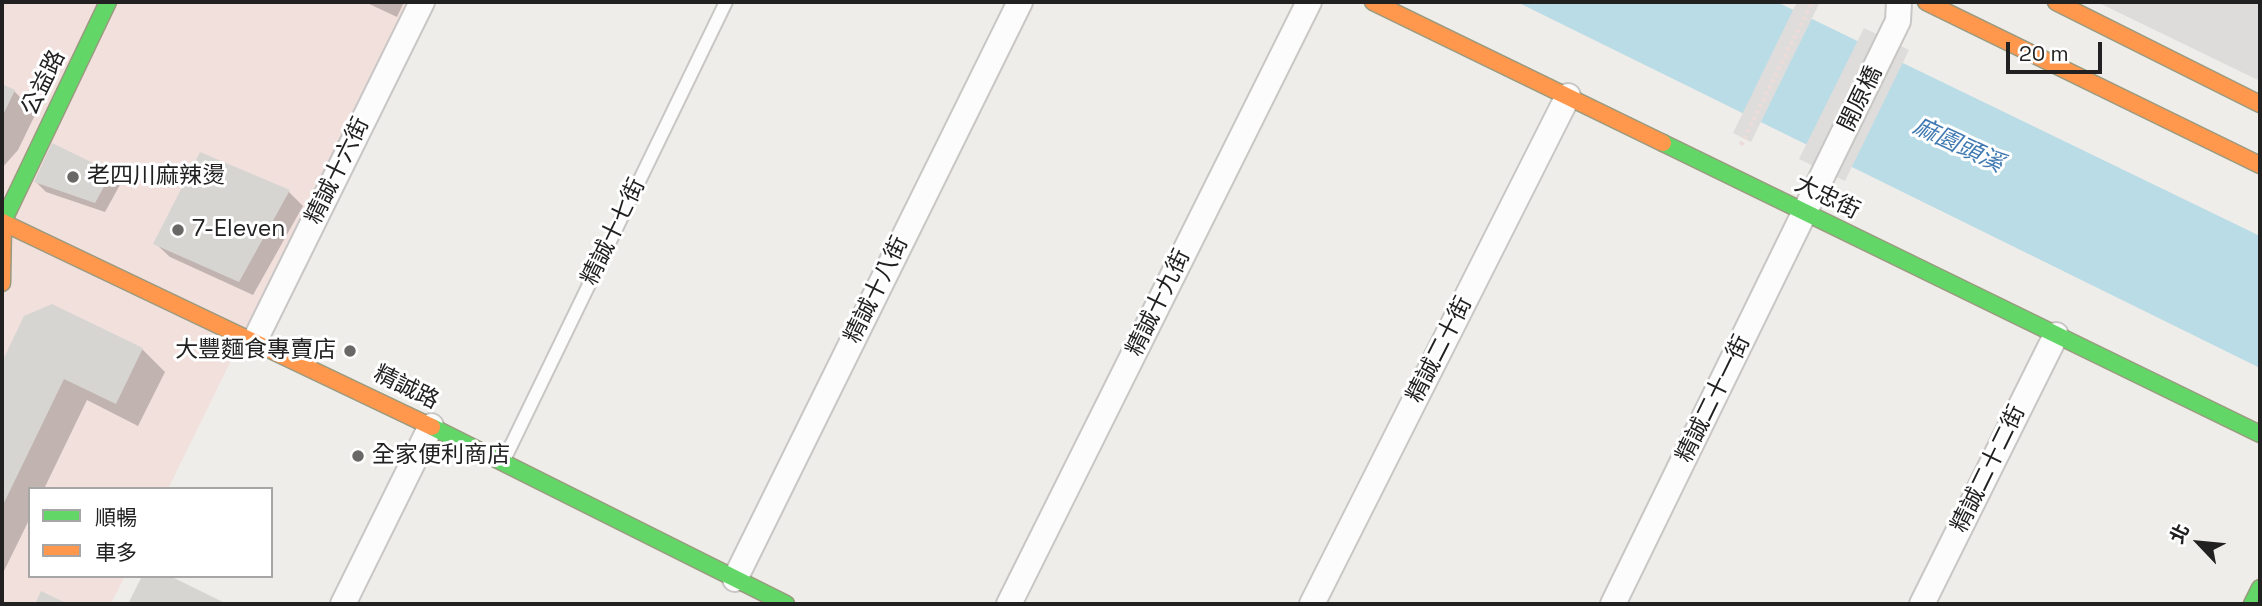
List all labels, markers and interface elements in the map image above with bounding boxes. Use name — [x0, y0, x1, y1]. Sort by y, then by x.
scale bar — [2010, 28, 2106, 72]
text: 20 m — [2019, 40, 2069, 67]
street label: 公益路 — [16, 46, 72, 120]
street label: 開原橋 — [1833, 62, 1889, 136]
street label: 精誠十六街 — [300, 113, 376, 229]
water label: 麻園頭溪 — [1908, 113, 2008, 179]
place label: 老四川麻辣燙 — [87, 163, 225, 191]
marker: 老四川麻辣燙 — [65, 169, 81, 185]
street label: 大忠街 — [1790, 170, 1864, 226]
street label: 精誠十七街 — [576, 174, 652, 290]
place label: 7-Eleven — [192, 216, 285, 244]
marker: 7-Eleven — [170, 222, 186, 238]
street label: 精誠十八街 — [839, 232, 915, 348]
street label: 精誠十九街 — [1121, 245, 1197, 361]
street label: 精誠二十街 — [1402, 293, 1478, 407]
street label: 精誠二十一街 — [1671, 331, 1757, 467]
place label: 大豐麵食專賣店 — [175, 337, 336, 365]
marker: 大豐麵食專賣店 — [342, 343, 358, 359]
street label: 精誠路 — [369, 360, 443, 416]
street label: 精誠二十二街 — [1946, 401, 2032, 537]
place label: 全家便利商店 — [372, 442, 510, 470]
marker: 全家便利商店 — [350, 448, 366, 464]
legend — [28, 487, 273, 578]
text: 順暢 — [95, 504, 137, 531]
north arrow — [2164, 508, 2234, 578]
text: 北 — [2164, 520, 2195, 548]
text: 車多 — [95, 539, 137, 566]

